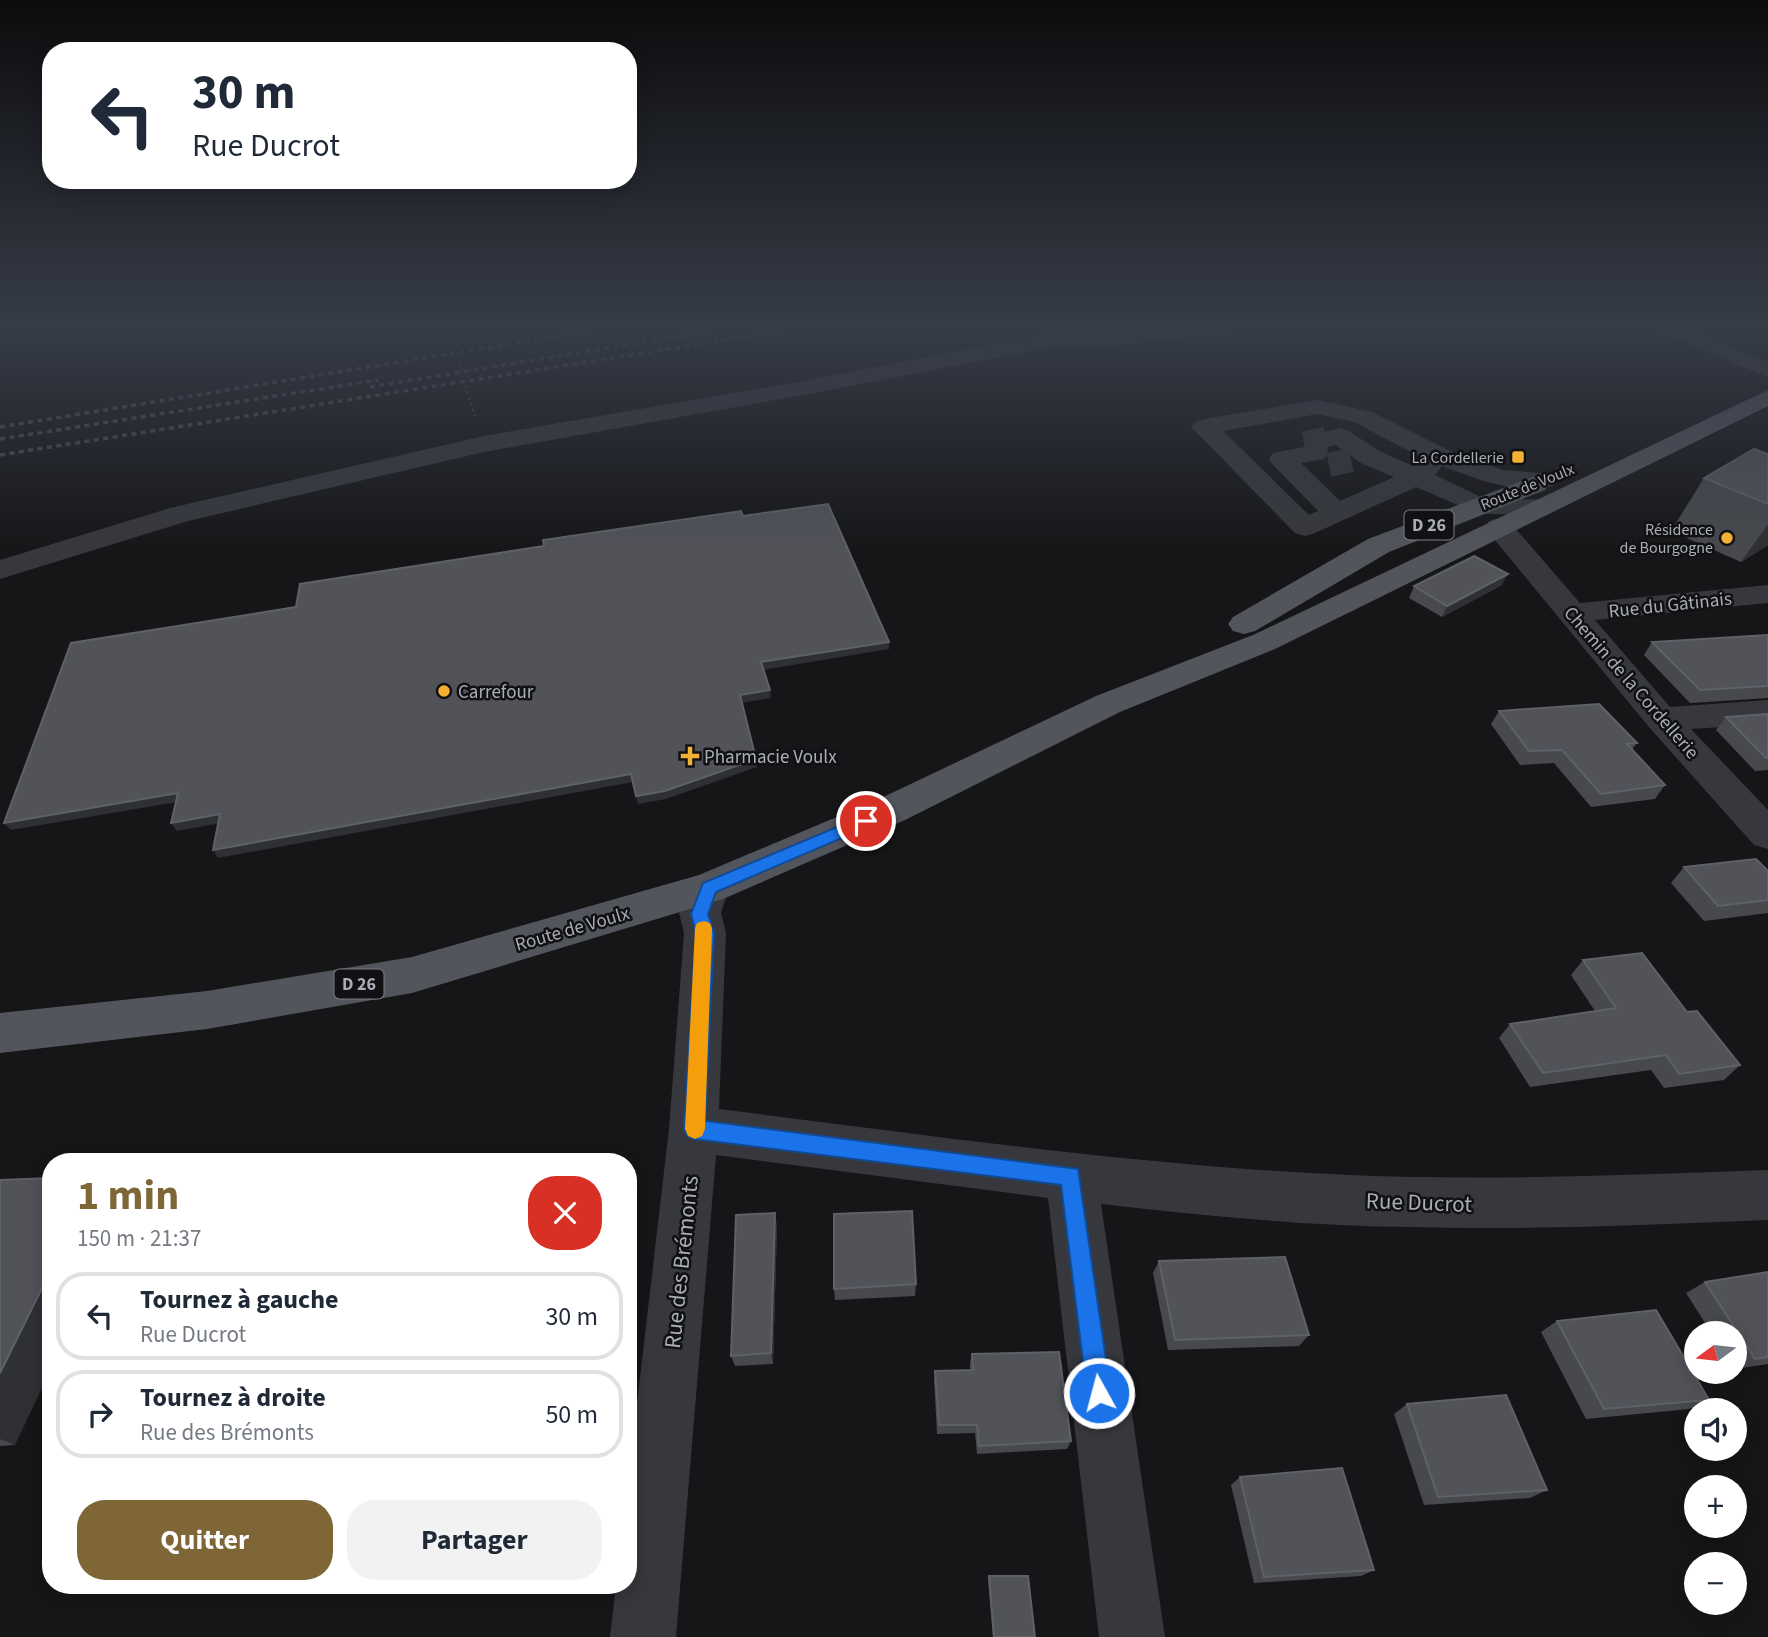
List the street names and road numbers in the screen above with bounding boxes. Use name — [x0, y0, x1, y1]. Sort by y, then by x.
street label: Route de Voulx — [1477, 458, 1578, 516]
road number: D 26 — [1404, 510, 1454, 540]
street label: Rue du Gâtinais — [1607, 586, 1733, 625]
street label: Chemin de la Cordellerie — [1557, 601, 1705, 765]
street label: Route de Voulx — [512, 900, 633, 959]
road number: D 26 — [334, 970, 384, 999]
street label: Rue des Brémonts — [656, 1174, 707, 1350]
street label: Rue Ducrot — [1365, 1184, 1473, 1221]

